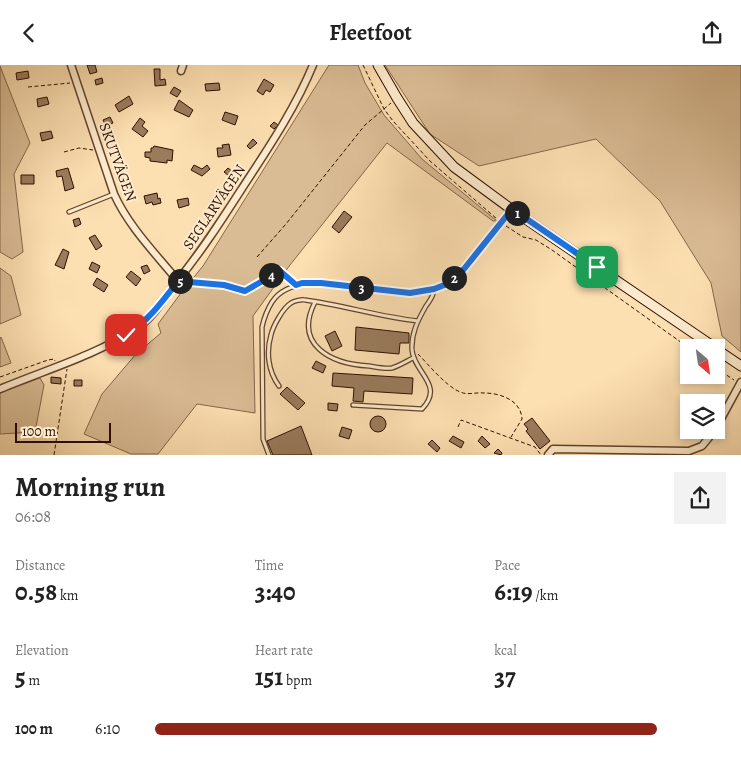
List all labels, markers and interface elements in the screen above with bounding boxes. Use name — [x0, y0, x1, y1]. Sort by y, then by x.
text: Fleetfoot — [329, 18, 412, 48]
icon: back — [15, 19, 43, 47]
icon: share — [698, 19, 726, 47]
street label: SKUTVÄGEN — [94, 120, 142, 204]
street label: SEGLARVÄGEN — [178, 160, 250, 254]
pin: 1 — [504, 201, 530, 225]
text: 1 — [515, 204, 520, 223]
pin — [576, 246, 618, 288]
icon: arrive — [583, 253, 611, 281]
pin: 4 — [258, 263, 284, 287]
pin: 2 — [442, 265, 466, 291]
text: 4 — [268, 266, 275, 285]
pin: 5 — [168, 269, 192, 293]
text: 2 — [451, 269, 458, 288]
text: 5 — [178, 272, 183, 291]
pin: 3 — [348, 275, 374, 301]
text: 3 — [358, 279, 365, 298]
pin — [105, 314, 147, 356]
icon: check — [112, 321, 140, 349]
north arrow — [680, 339, 725, 384]
map controls — [680, 339, 725, 439]
button: layers — [680, 394, 725, 439]
scale bar — [15, 419, 111, 443]
text: 100 m — [22, 422, 56, 441]
text: Morning run — [15, 468, 165, 506]
button: share — [674, 472, 726, 524]
text: 06:08 — [15, 506, 51, 528]
text: Distance — [15, 556, 65, 575]
text: Time — [255, 556, 284, 575]
text: Pace — [494, 556, 520, 575]
text: 0.58 — [15, 575, 57, 609]
text: 3:40 — [255, 575, 296, 609]
text: 6:19 — [494, 575, 532, 609]
text: km — [57, 586, 79, 605]
text: /km — [532, 586, 558, 605]
text: Elevation — [15, 641, 69, 660]
text: Heart rate — [255, 641, 313, 660]
text: kcal — [494, 641, 517, 660]
text: 5 — [15, 660, 26, 694]
text: 151 — [255, 660, 283, 694]
text: 37 — [494, 660, 516, 694]
text: m — [26, 671, 40, 690]
text: bpm — [283, 671, 312, 690]
text: 100 m — [15, 718, 53, 740]
text: 6:10 — [95, 718, 120, 740]

